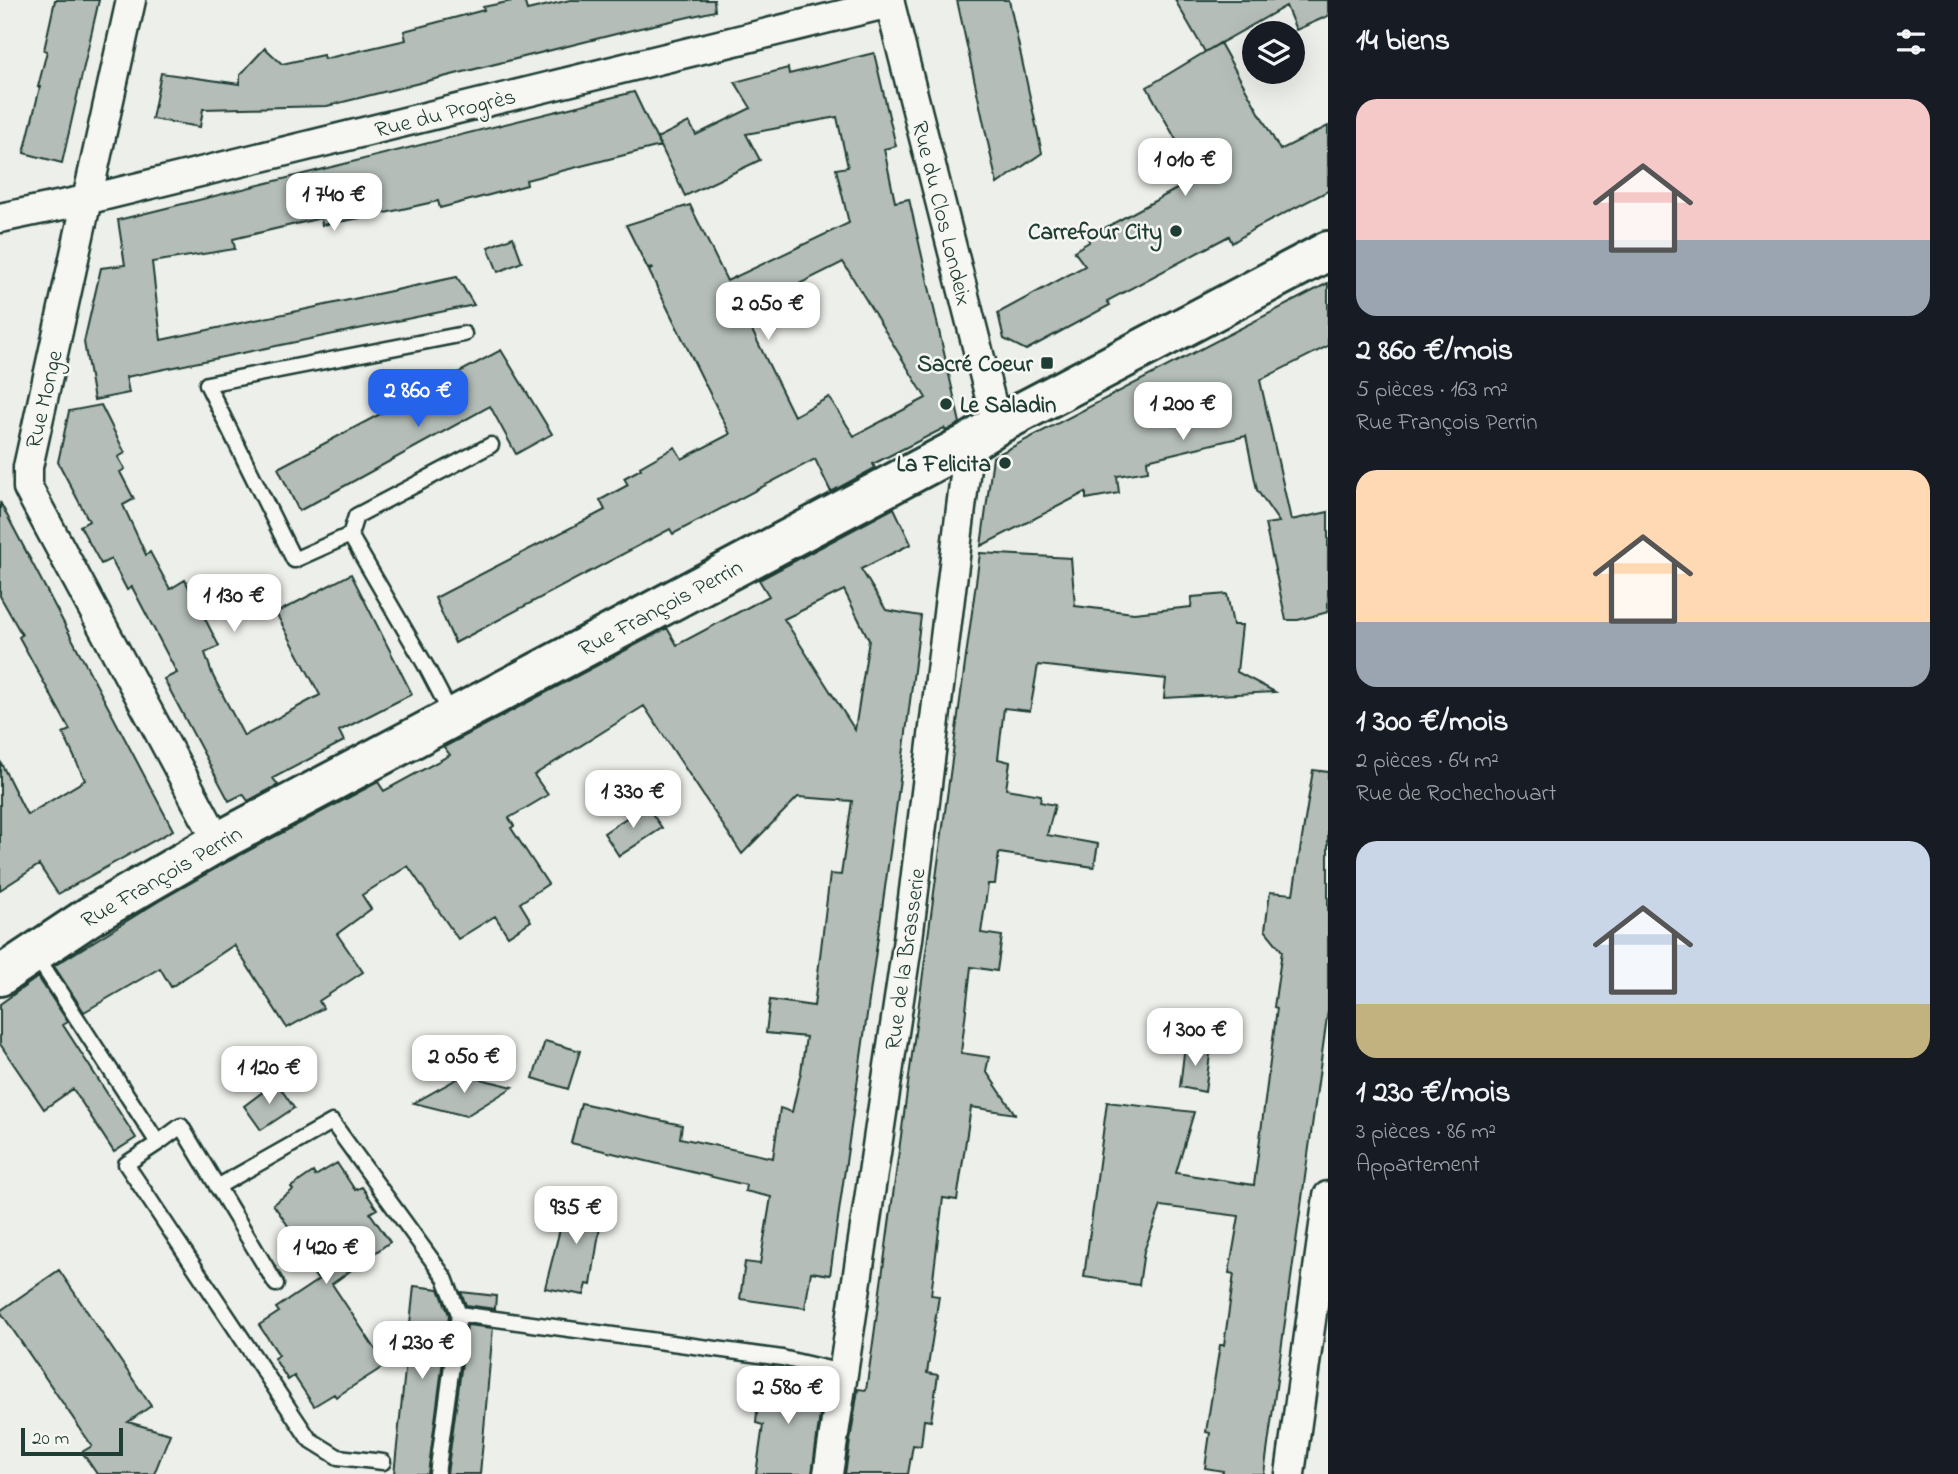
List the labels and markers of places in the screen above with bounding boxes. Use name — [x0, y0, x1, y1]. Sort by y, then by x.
pin: 1 010 € — [1120, 138, 1250, 198]
pin: 1 740 € — [269, 174, 399, 233]
place label: Carrefour City — [1028, 217, 1162, 252]
marker: Carrefour City — [1168, 223, 1184, 239]
pin: 2 050 € — [703, 282, 833, 342]
place label: Sacré Coeur — [917, 349, 1034, 382]
marker: Sacré Coeur — [1039, 355, 1055, 371]
pin: 2 860 € — [353, 370, 483, 429]
pin: 1 200 € — [1118, 382, 1248, 442]
place label: Le Saladin — [960, 390, 1056, 423]
marker: Le Saladin — [938, 396, 954, 412]
place label: La Felicita — [897, 449, 991, 482]
marker: La Felicita — [997, 455, 1013, 471]
pin: 1 130 € — [169, 574, 299, 634]
pin: 1 330 € — [568, 770, 698, 830]
pin: 1 300 € — [1130, 1009, 1260, 1068]
pin: 2 050 € — [399, 1036, 529, 1095]
pin: 1 120 € — [204, 1046, 334, 1106]
pin: 935 € — [527, 1186, 625, 1246]
pin: 1 420 € — [261, 1226, 391, 1286]
pin: 1 230 € — [357, 1322, 487, 1381]
pin: 2 580 € — [723, 1366, 853, 1426]

